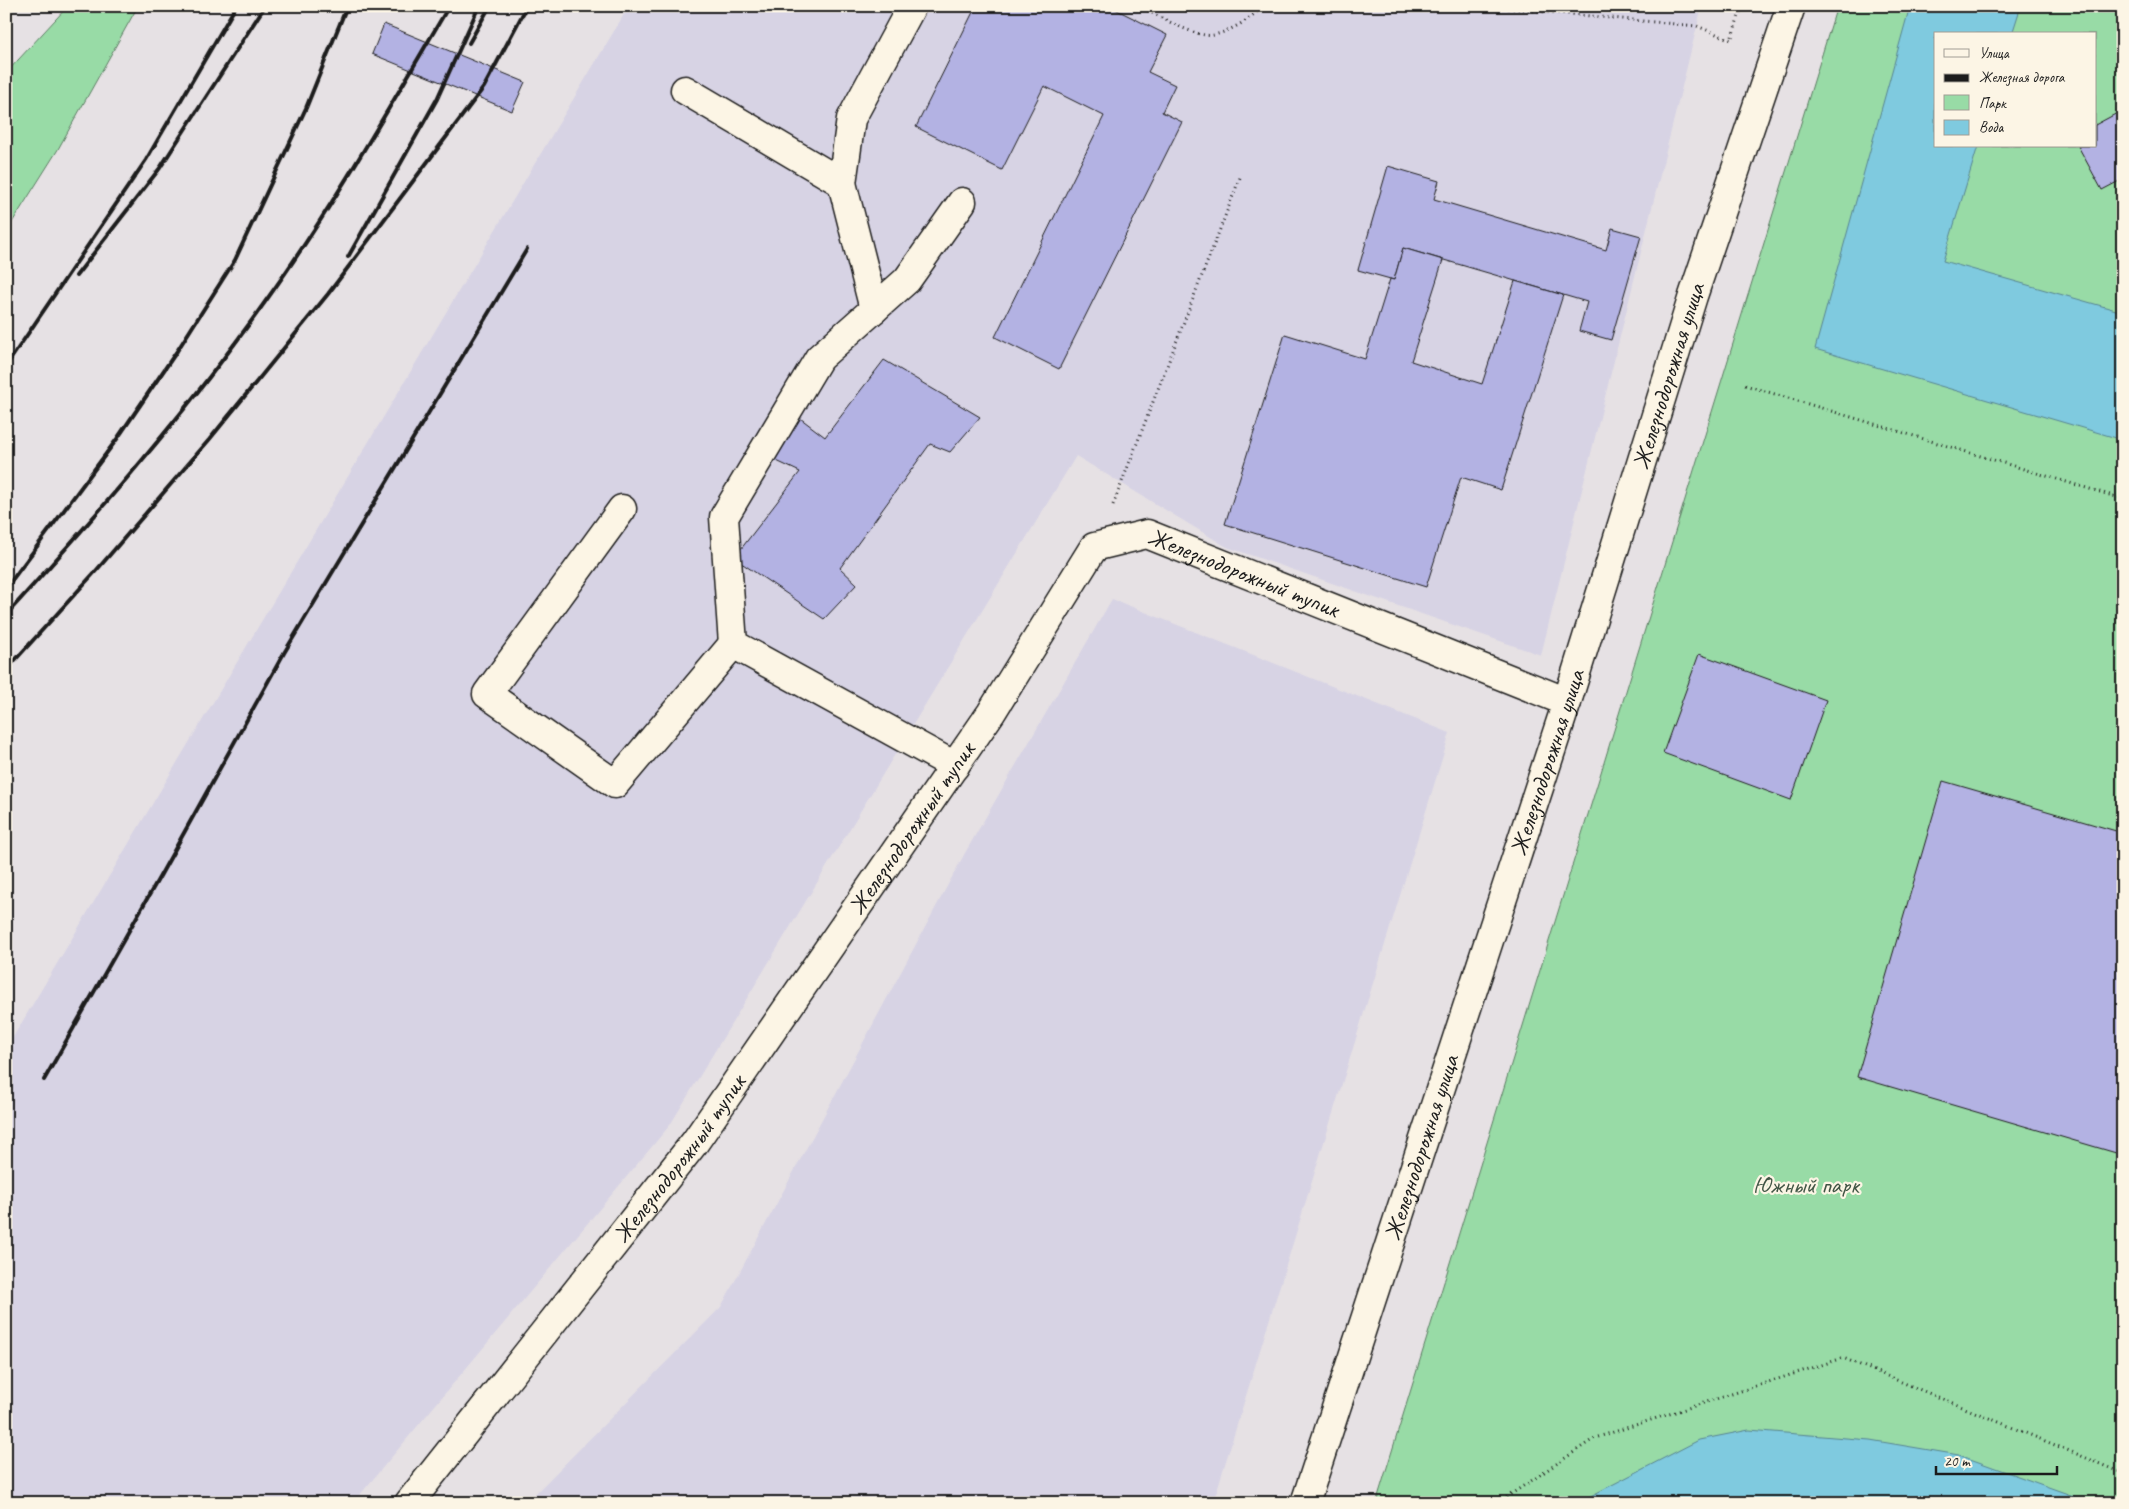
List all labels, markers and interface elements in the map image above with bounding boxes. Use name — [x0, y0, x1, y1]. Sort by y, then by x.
legend — [1934, 32, 2096, 148]
text: Улица — [1979, 44, 2010, 63]
text: Железная дорога — [1979, 68, 2066, 87]
text: Парк — [1979, 94, 2007, 113]
text: Вода — [1979, 118, 2004, 137]
street label: Железнодорожная улица — [1625, 278, 1712, 473]
street label: Железнодорожный тупик — [1144, 521, 1346, 625]
street label: Железнодорожная улица — [1503, 665, 1591, 859]
street label: Железнодорожный тупик — [842, 734, 983, 920]
street label: Железнодорожная улица — [1377, 1050, 1466, 1244]
street label: Железнодорожный тупик — [606, 1067, 753, 1249]
park label: Южный парк — [1753, 1170, 1861, 1200]
scale bar — [1936, 1444, 2058, 1476]
text: 20 m — [1944, 1452, 1971, 1471]

